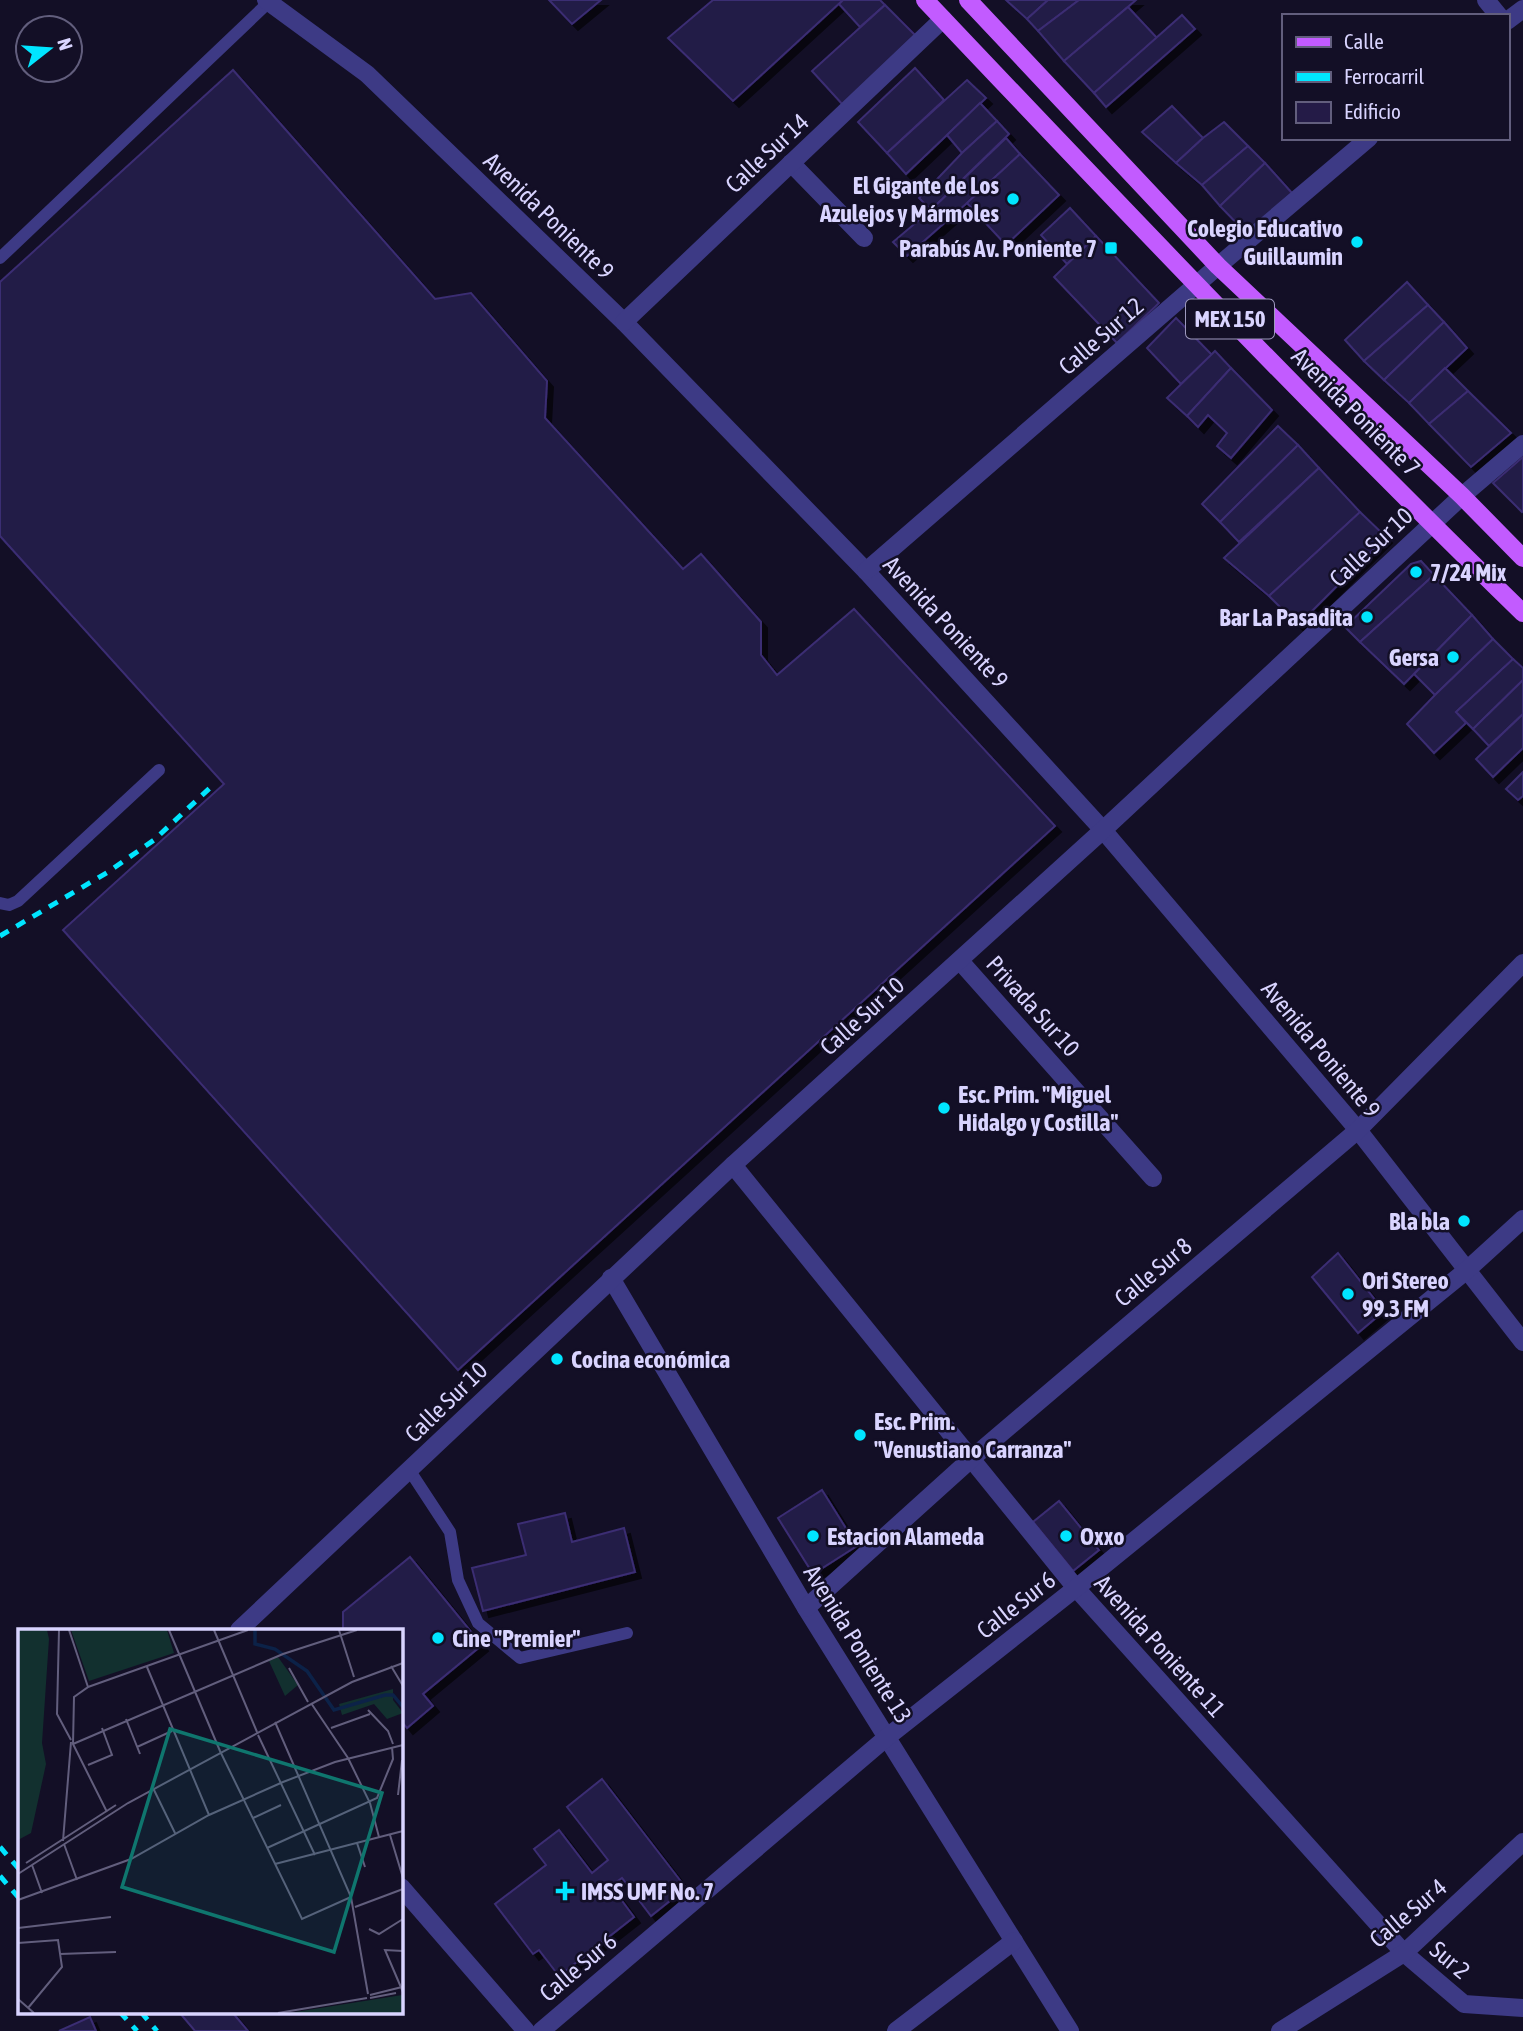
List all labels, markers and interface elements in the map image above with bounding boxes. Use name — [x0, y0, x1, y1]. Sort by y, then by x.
north arrow — [14, 14, 84, 84]
legend — [1282, 14, 1509, 140]
text: Calle — [1344, 29, 1384, 53]
text: N — [53, 35, 77, 53]
text: Ferrocarril — [1344, 64, 1425, 88]
text: Edificio — [1344, 99, 1401, 123]
street label: Calle Sur 14 — [720, 108, 814, 198]
street label: Avenida Poniente 9 — [479, 147, 619, 285]
place label: El Gigante de Los Azulejos y Mármoles — [819, 172, 1000, 227]
marker: El Gigante de Los Azulejos y Mármoles — [1005, 191, 1021, 207]
place label: Colegio Educativo Guillaumin — [1187, 215, 1343, 270]
marker: Colegio Educativo Guillaumin — [1349, 234, 1365, 250]
place label: Parabús Av. Poniente 7 — [899, 235, 1097, 262]
marker: Parabús Av. Poniente 7 — [1103, 240, 1119, 256]
street label: Calle Sur 12 — [1053, 292, 1149, 380]
road number: MEX 150 — [1186, 300, 1274, 338]
street label: Avenida Poniente 7 — [1286, 342, 1426, 482]
street label: Calle Sur 10 — [1324, 502, 1418, 592]
street label: Avenida Poniente 9 — [878, 551, 1014, 693]
place label: 7/24 Mix — [1430, 559, 1507, 586]
marker: 7/24 Mix — [1408, 564, 1424, 580]
place label: Bar La Pasadita — [1219, 604, 1353, 631]
marker: Bar La Pasadita — [1359, 609, 1375, 625]
place label: Gersa — [1389, 644, 1439, 671]
marker: Gersa — [1445, 649, 1461, 665]
street label: Privada Sur 10 — [981, 950, 1085, 1062]
street label: Calle Sur 10 — [815, 971, 909, 1061]
street label: Avenida Poniente 9 — [1256, 975, 1386, 1123]
place label: Esc. Prim. "Miguel Hidalgo y Costilla" — [958, 1081, 1118, 1136]
marker: Esc. Prim. "Miguel Hidalgo y Costilla" — [936, 1100, 952, 1116]
place label: Bla bla — [1389, 1208, 1450, 1235]
marker: Bla bla — [1456, 1213, 1472, 1229]
street label: Calle Sur 8 — [1109, 1232, 1197, 1312]
place label: Ori Stereo 99.3 FM — [1362, 1267, 1449, 1322]
marker: Ori Stereo 99.3 FM — [1340, 1286, 1356, 1302]
place label: Cocina económica — [571, 1346, 730, 1373]
marker: Cocina económica — [549, 1351, 565, 1367]
street label: Calle Sur 10 — [399, 1356, 493, 1448]
place label: Esc. Prim. "Venustiano Carranza" — [874, 1408, 1072, 1463]
marker: Esc. Prim. "Venustiano Carranza" — [852, 1427, 868, 1443]
place label: Estacion Alameda — [827, 1523, 984, 1550]
place label: Oxxo — [1080, 1523, 1124, 1550]
marker: Estacion Alameda — [805, 1528, 821, 1544]
marker: Oxxo — [1058, 1528, 1074, 1544]
street label: Avenida Poniente 13 — [799, 1560, 917, 1728]
street label: Calle Sur 6 — [971, 1566, 1061, 1644]
street label: Avenida Poniente 11 — [1089, 1570, 1231, 1722]
place label: Cine "Premier" — [452, 1625, 580, 1652]
inset map — [18, 1629, 402, 2014]
marker: Cine "Premier" — [430, 1630, 446, 1646]
street label: Calle Sur 4 — [1364, 1873, 1452, 1953]
place label: IMSS UMF No. 7 — [581, 1878, 714, 1905]
marker: IMSS UMF No. 7 — [555, 1881, 575, 1901]
street label: Calle Sur 6 — [534, 1927, 622, 2007]
street label: Sur 2 — [1425, 1936, 1475, 1984]

